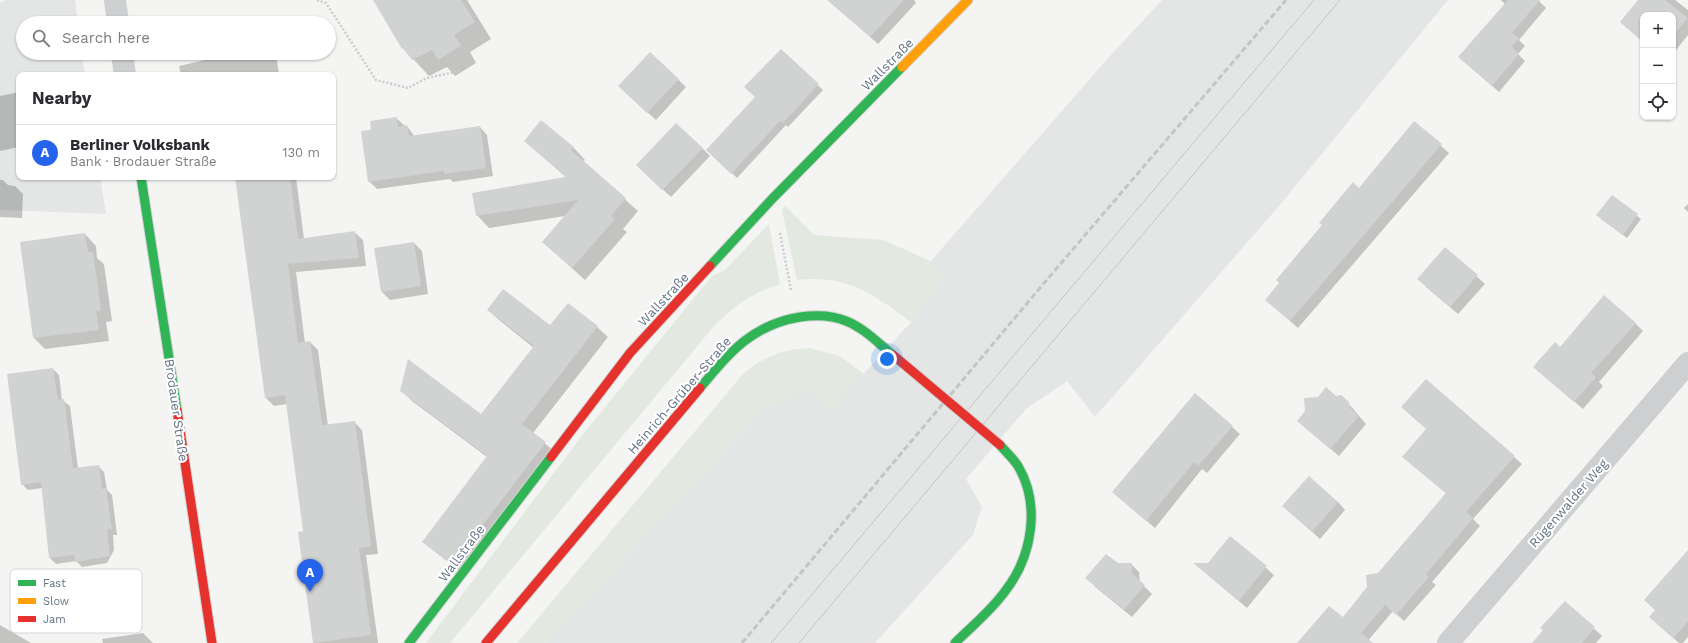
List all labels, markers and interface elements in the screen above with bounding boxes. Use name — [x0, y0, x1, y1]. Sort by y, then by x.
map controls — [1640, 12, 1676, 120]
button: + — [1640, 12, 1676, 48]
search box — [16, 16, 336, 60]
icon: search — [30, 27, 52, 49]
text: Search here — [62, 29, 150, 47]
street label: Wallstraße — [858, 35, 917, 94]
button: − — [1640, 48, 1676, 84]
button: locate — [1640, 84, 1676, 120]
text: Nearby — [32, 88, 91, 108]
text: Berliner Volksbank — [70, 136, 210, 154]
text: A — [41, 145, 49, 160]
text: 130 m — [282, 145, 320, 160]
text: Bank · Brodauer Straße — [70, 154, 216, 169]
street label: Wallstraße — [635, 270, 692, 329]
street label: Heinrich-Grüber-Straße — [625, 334, 734, 457]
your location — [877, 349, 897, 369]
street label: Brodauer Straße — [162, 358, 191, 462]
street label: Rügenwalder Weg — [1526, 456, 1611, 551]
street label: Wallstraße — [435, 522, 488, 585]
pin: A — [297, 559, 323, 592]
legend — [10, 569, 142, 633]
text: Fast — [43, 577, 66, 590]
text: Slow — [43, 595, 69, 608]
text: Jam — [43, 613, 66, 626]

